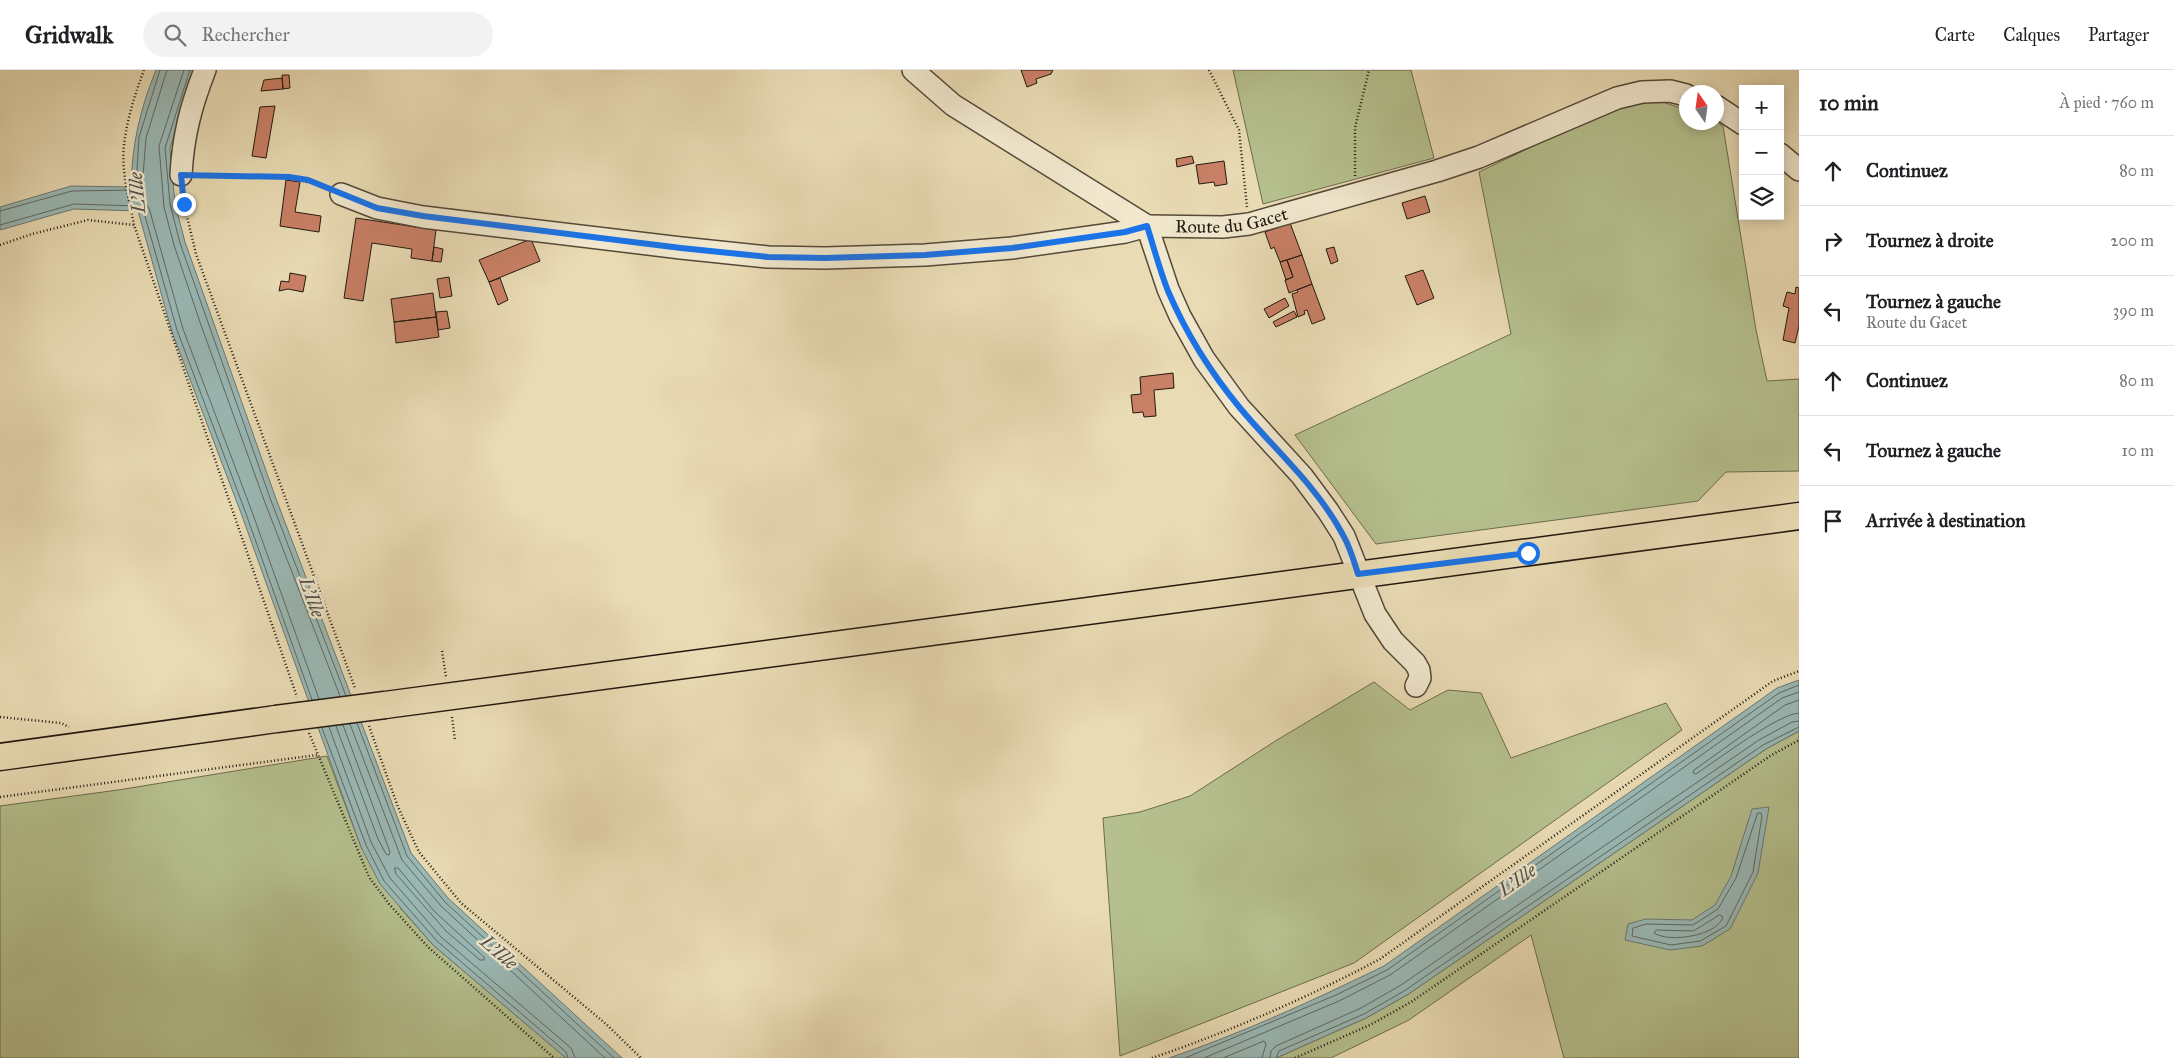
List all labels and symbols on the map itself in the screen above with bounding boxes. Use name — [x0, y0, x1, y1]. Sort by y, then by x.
north arrow — [1679, 85, 1724, 130]
water label: L'Ille — [124, 171, 150, 215]
route end — [173, 193, 196, 216]
street label: Route du Gacet — [1175, 202, 1291, 238]
route start — [1517, 542, 1540, 565]
water label: L'Ille — [294, 573, 330, 621]
water label: L'Ille — [1493, 858, 1541, 902]
water label: L'Ille — [475, 929, 523, 975]

